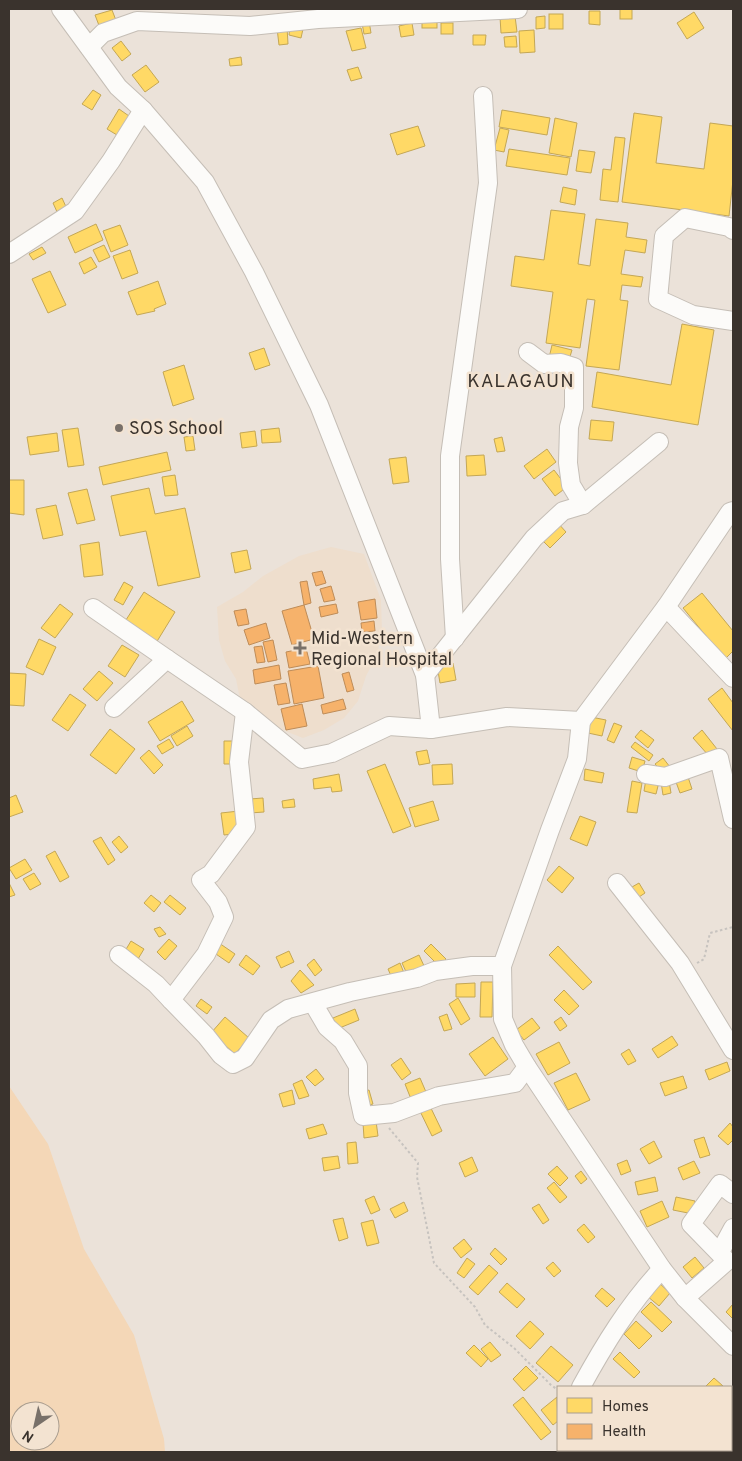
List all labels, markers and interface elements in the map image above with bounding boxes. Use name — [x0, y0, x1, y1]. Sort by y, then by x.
district label: KALAGAUN — [467, 370, 575, 394]
place label: SOS School — [129, 418, 223, 441]
marker: SOS School — [113, 422, 125, 434]
place label: Mid-Western Regional Hospital — [311, 628, 452, 672]
marker: Mid-Western Regional Hospital — [293, 641, 307, 655]
legend — [557, 1386, 732, 1451]
text: Homes — [602, 1398, 649, 1417]
north arrow — [10, 1401, 60, 1451]
text: Health — [602, 1423, 646, 1442]
text: N — [20, 1426, 37, 1445]

